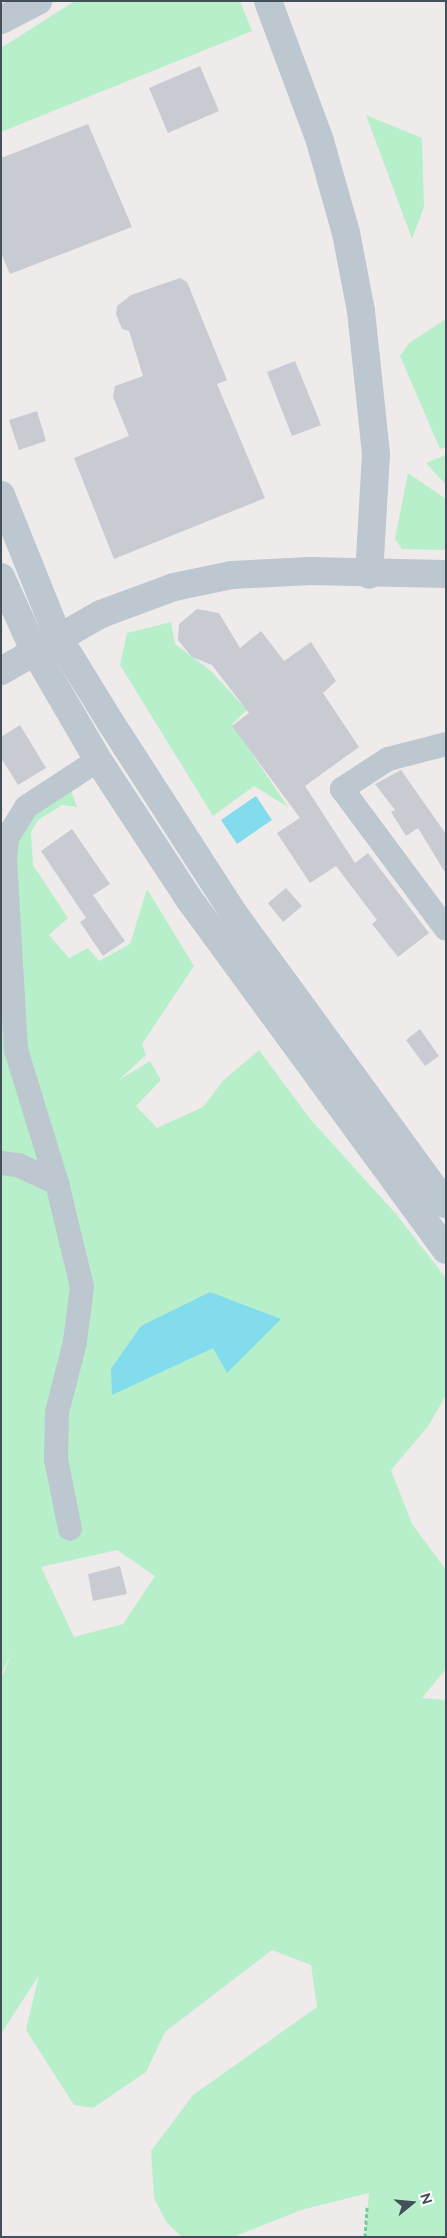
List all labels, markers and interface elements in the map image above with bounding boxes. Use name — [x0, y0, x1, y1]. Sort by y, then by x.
north arrow — [387, 2178, 437, 2228]
text: N — [417, 2191, 436, 2206]

